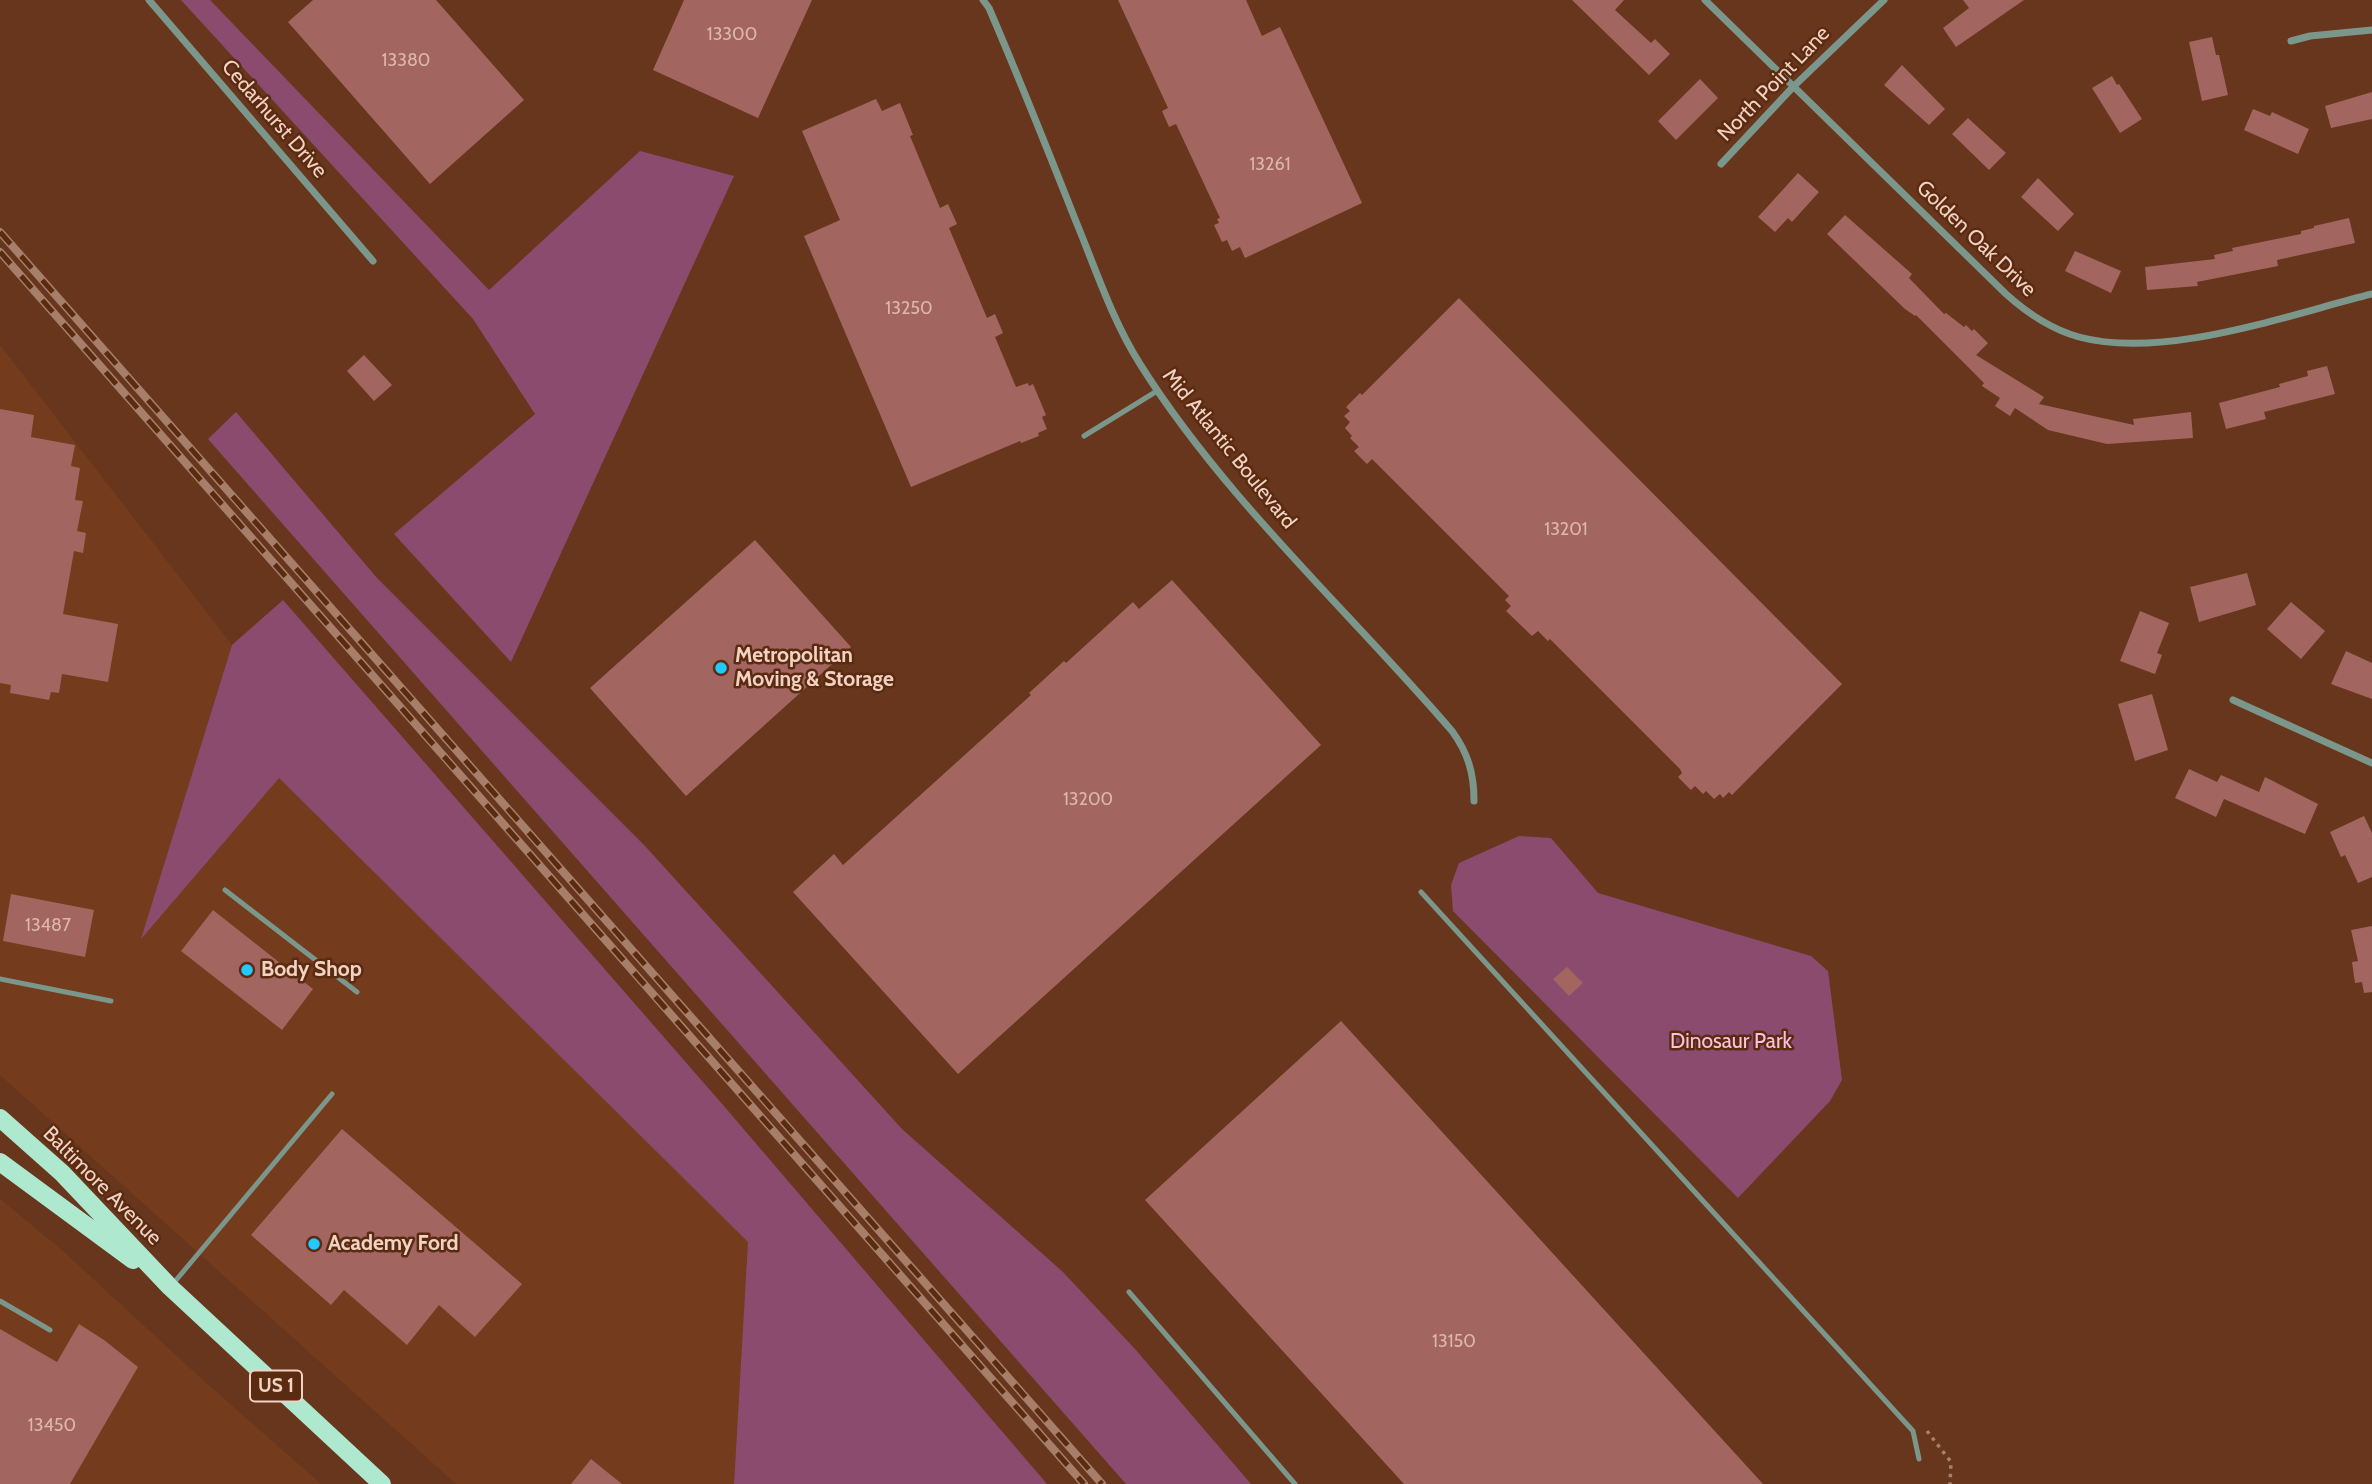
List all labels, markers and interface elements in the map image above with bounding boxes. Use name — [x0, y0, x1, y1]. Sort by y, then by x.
street label: North Point Lane — [1713, 21, 1835, 147]
house number: 13300 — [707, 24, 757, 46]
house number: 13380 — [382, 50, 430, 72]
street label: Cedarhurst Drive — [216, 55, 332, 183]
house number: 13261 — [1250, 154, 1290, 176]
street label: Golden Oak Drive — [1911, 176, 2041, 302]
house number: 13250 — [885, 298, 933, 320]
street label: Mid Atlantic Boulevard — [1157, 364, 1301, 534]
house number: 13201 — [1544, 519, 1588, 541]
place label: Metropolitan Moving & Storage — [735, 643, 894, 693]
marker: Metropolitan Moving & Storage — [713, 660, 729, 676]
house number: 13200 — [1063, 789, 1113, 811]
house number: 13487 — [25, 915, 71, 937]
place label: Body Shop — [261, 957, 362, 983]
marker: Body Shop — [239, 962, 255, 978]
park label: Dinosaur Park — [1670, 1029, 1792, 1055]
street label: Baltimore Avenue — [37, 1121, 167, 1251]
place label: Academy Ford — [328, 1231, 459, 1257]
marker: Academy Ford — [306, 1236, 322, 1252]
house number: 13150 — [1432, 1331, 1476, 1353]
road number: US 1 — [250, 1370, 302, 1402]
house number: 13450 — [28, 1415, 76, 1437]

